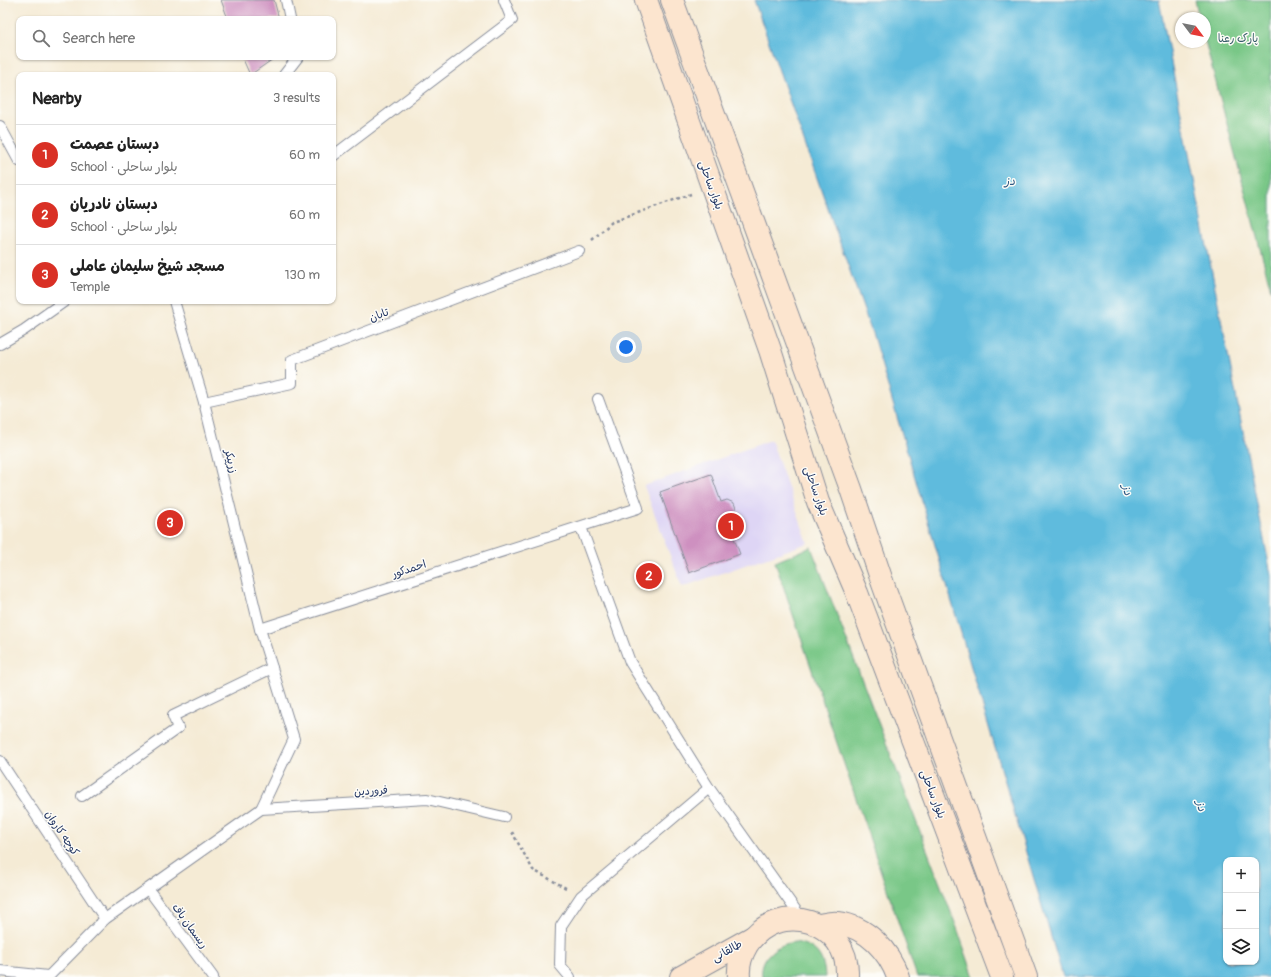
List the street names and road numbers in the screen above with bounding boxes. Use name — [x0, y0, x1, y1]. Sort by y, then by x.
street label: بلوار ساحلی — [695, 159, 726, 212]
street label: تابان — [368, 305, 392, 326]
street label: زرپیکر — [222, 447, 240, 474]
street label: بلوار ساحلی — [801, 465, 830, 518]
street label: احمدکور — [389, 557, 428, 582]
street label: بلوار ساحلی — [917, 768, 948, 821]
street label: فروردین — [354, 784, 388, 798]
street label: کوچه کاروان — [41, 808, 82, 859]
street label: ریسمان باف — [169, 901, 211, 952]
street label: طالقانی — [710, 937, 745, 965]

